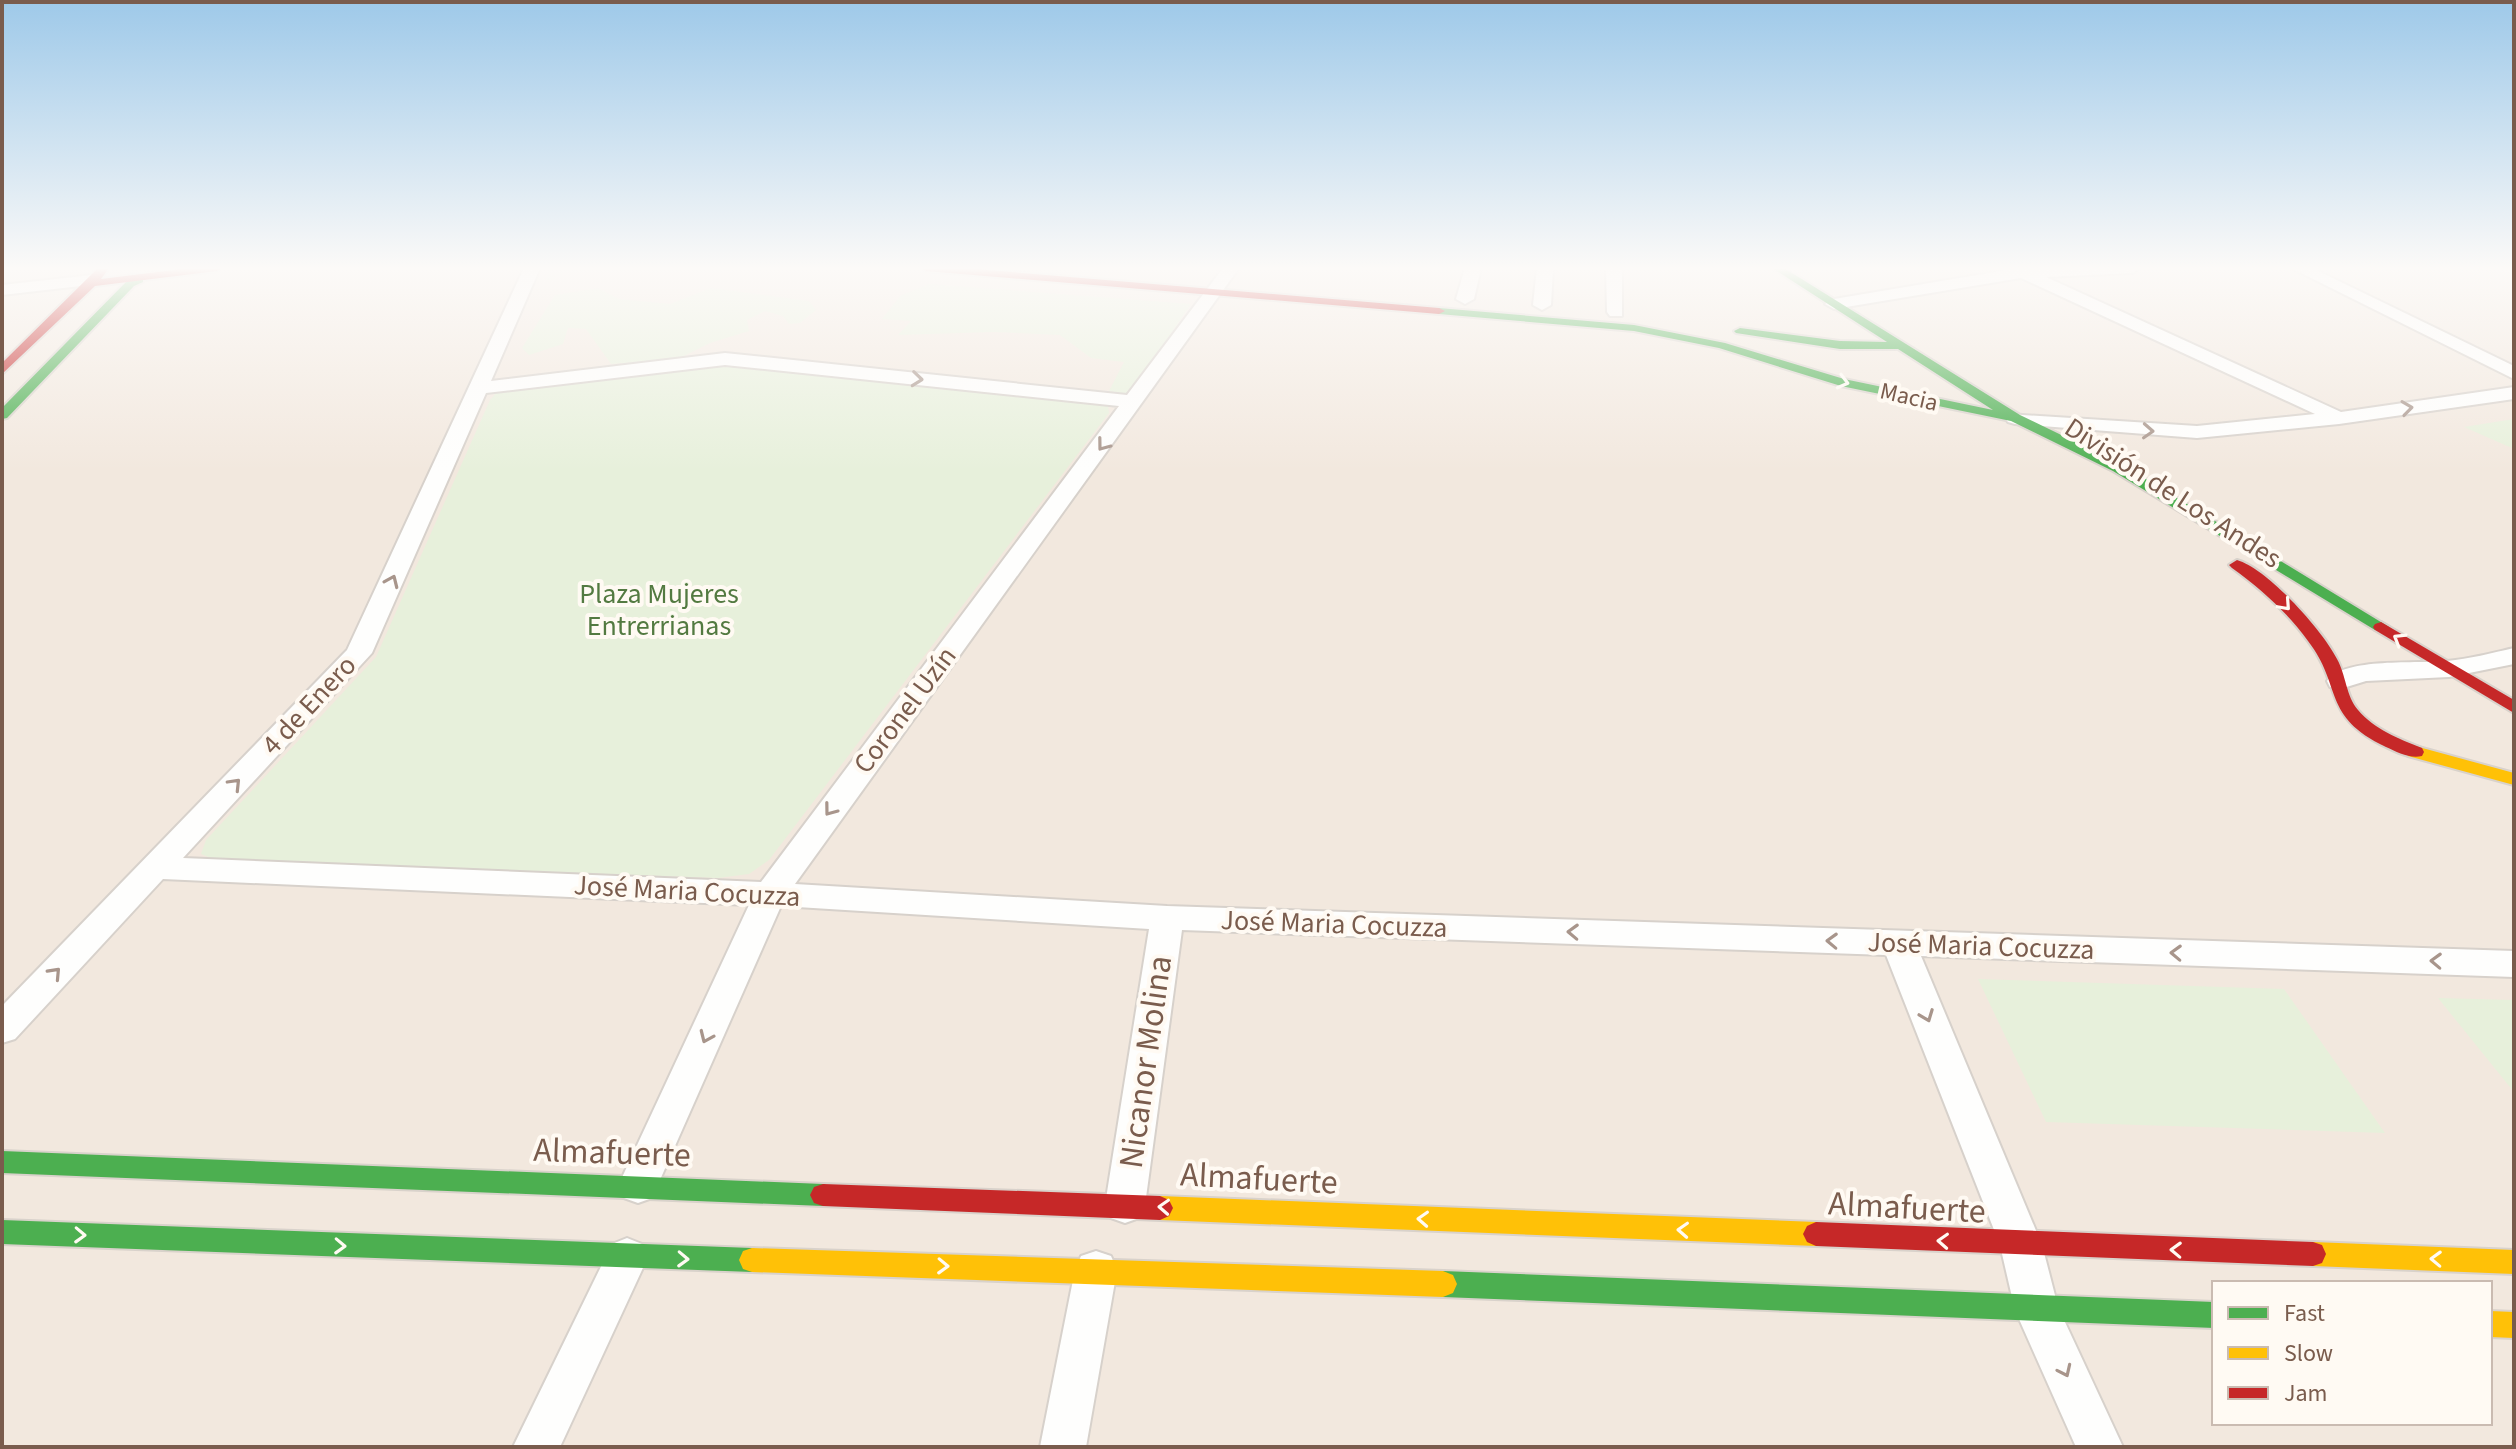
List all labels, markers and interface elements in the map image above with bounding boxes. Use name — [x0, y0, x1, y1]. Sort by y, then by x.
one-way arrow — [911, 370, 924, 387]
one-way arrow — [1835, 372, 1849, 389]
street label: Macia — [1877, 373, 1941, 421]
one-way arrow — [2400, 400, 2413, 417]
street label: División de Los Andes — [2057, 408, 2289, 578]
one-way arrow — [2142, 422, 2155, 439]
one-way arrow — [1099, 436, 1113, 450]
park label: Plaza Mujeres Entrerrianas — [579, 574, 739, 646]
one-way arrow — [383, 575, 399, 589]
one-way arrow — [2276, 596, 2291, 610]
one-way arrow — [2393, 633, 2408, 649]
street label: Coronel Uzín — [844, 638, 966, 782]
street label: 4 de Enero — [252, 646, 366, 764]
one-way arrow — [225, 779, 240, 793]
one-way arrow — [826, 801, 840, 816]
street label: José Maria Cocuzza — [573, 865, 801, 917]
street label: José Maria Cocuzza — [1220, 900, 1448, 948]
street label: José Maria Cocuzza — [1867, 922, 2095, 970]
one-way arrow — [1566, 924, 1579, 941]
one-way arrow — [1825, 933, 1838, 950]
one-way arrow — [2169, 944, 2182, 961]
street label: Nicanor Molina — [1107, 953, 1185, 1171]
one-way arrow — [2429, 953, 2442, 970]
one-way arrow — [46, 967, 60, 982]
one-way arrow — [1918, 1008, 1934, 1022]
one-way arrow — [700, 1029, 716, 1043]
street label: Almafuerte — [532, 1126, 692, 1180]
street label: Almafuerte — [1179, 1150, 1339, 1208]
street label: Almafuerte — [1827, 1179, 1987, 1237]
one-way arrow — [1157, 1199, 1170, 1216]
one-way arrow — [1416, 1210, 1429, 1227]
one-way arrow — [1676, 1222, 1689, 1239]
one-way arrow — [74, 1227, 87, 1244]
one-way arrow — [1936, 1233, 1949, 1250]
one-way arrow — [334, 1237, 347, 1254]
one-way arrow — [2169, 1241, 2182, 1258]
one-way arrow — [677, 1250, 690, 1267]
one-way arrow — [2429, 1250, 2442, 1267]
one-way arrow — [937, 1257, 950, 1274]
legend — [2212, 1281, 2492, 1425]
text: Fast — [2284, 1296, 2325, 1331]
text: Slow — [2284, 1336, 2333, 1371]
one-way arrow — [2055, 1362, 2071, 1377]
text: Jam — [2284, 1376, 2328, 1411]

